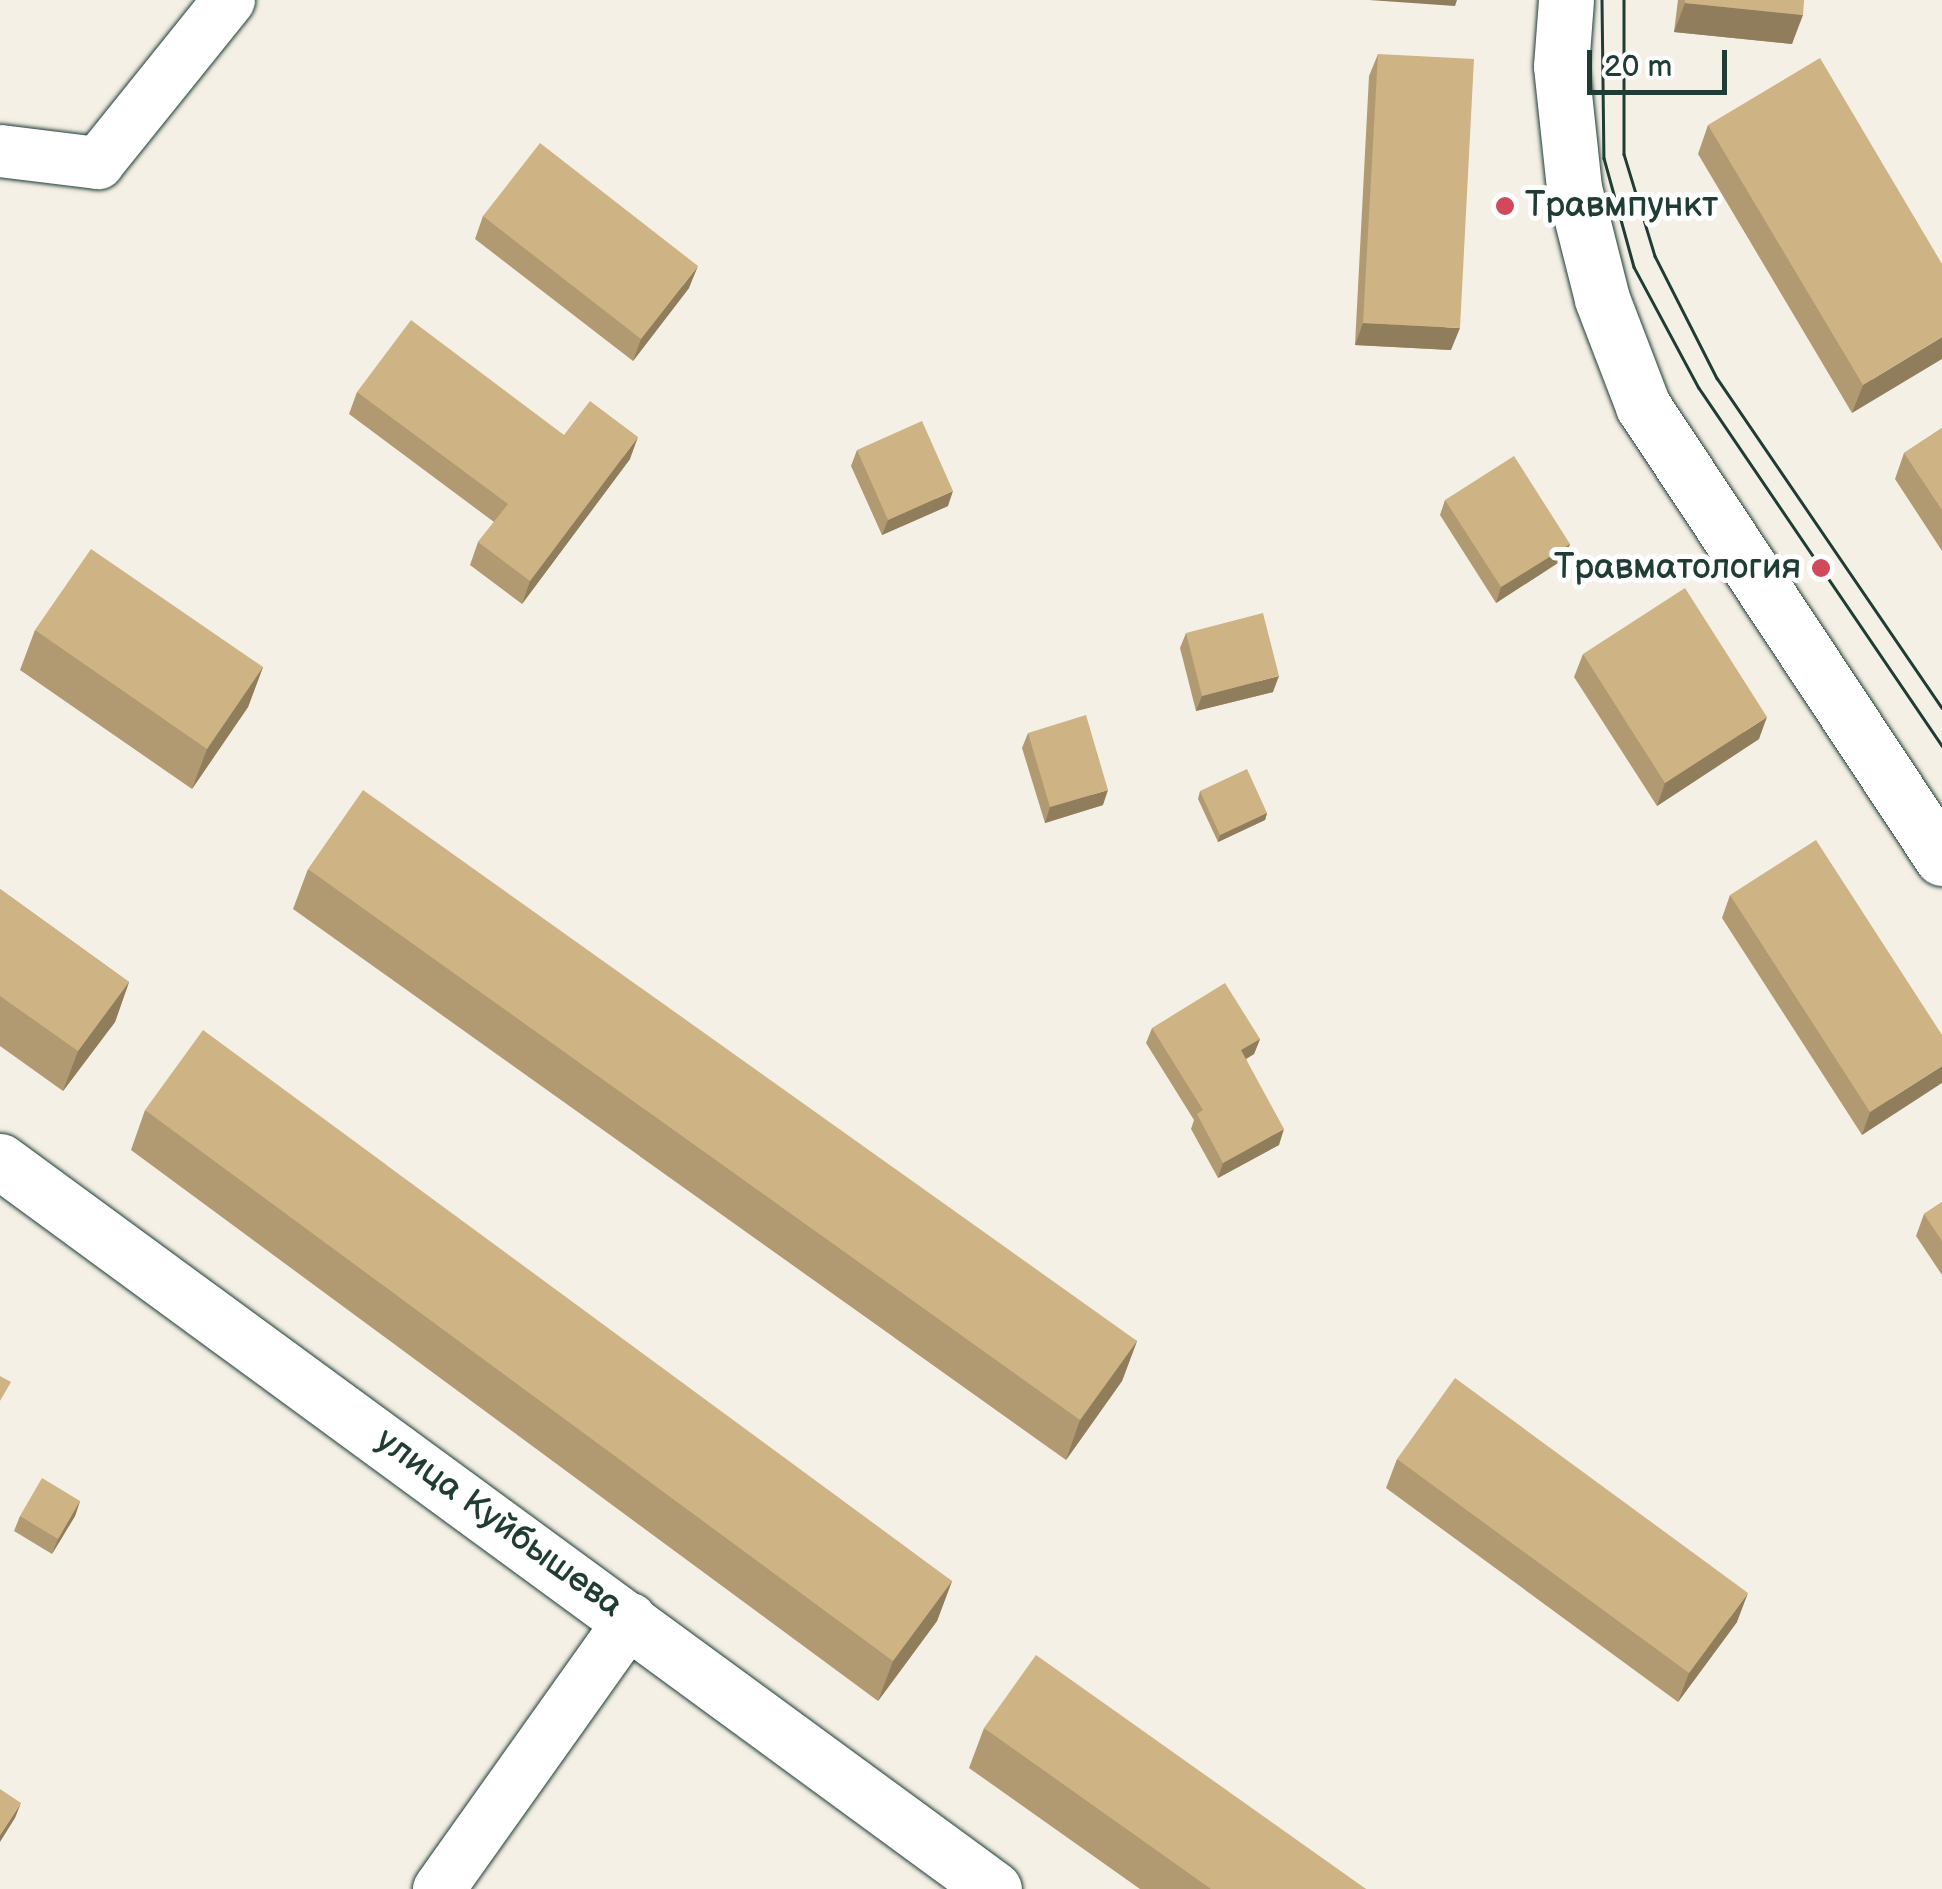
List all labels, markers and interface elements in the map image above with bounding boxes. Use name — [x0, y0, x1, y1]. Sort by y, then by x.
scale bar — [1592, 30, 1732, 92]
text: 20 m — [1604, 49, 1672, 85]
place label: Травмпункт — [1525, 185, 1718, 227]
marker: Травмпункт — [1494, 195, 1516, 217]
place label: Травматология — [1554, 547, 1801, 589]
marker: Травматология — [1810, 557, 1832, 579]
street label: улица Куйбышева — [367, 1419, 631, 1627]

